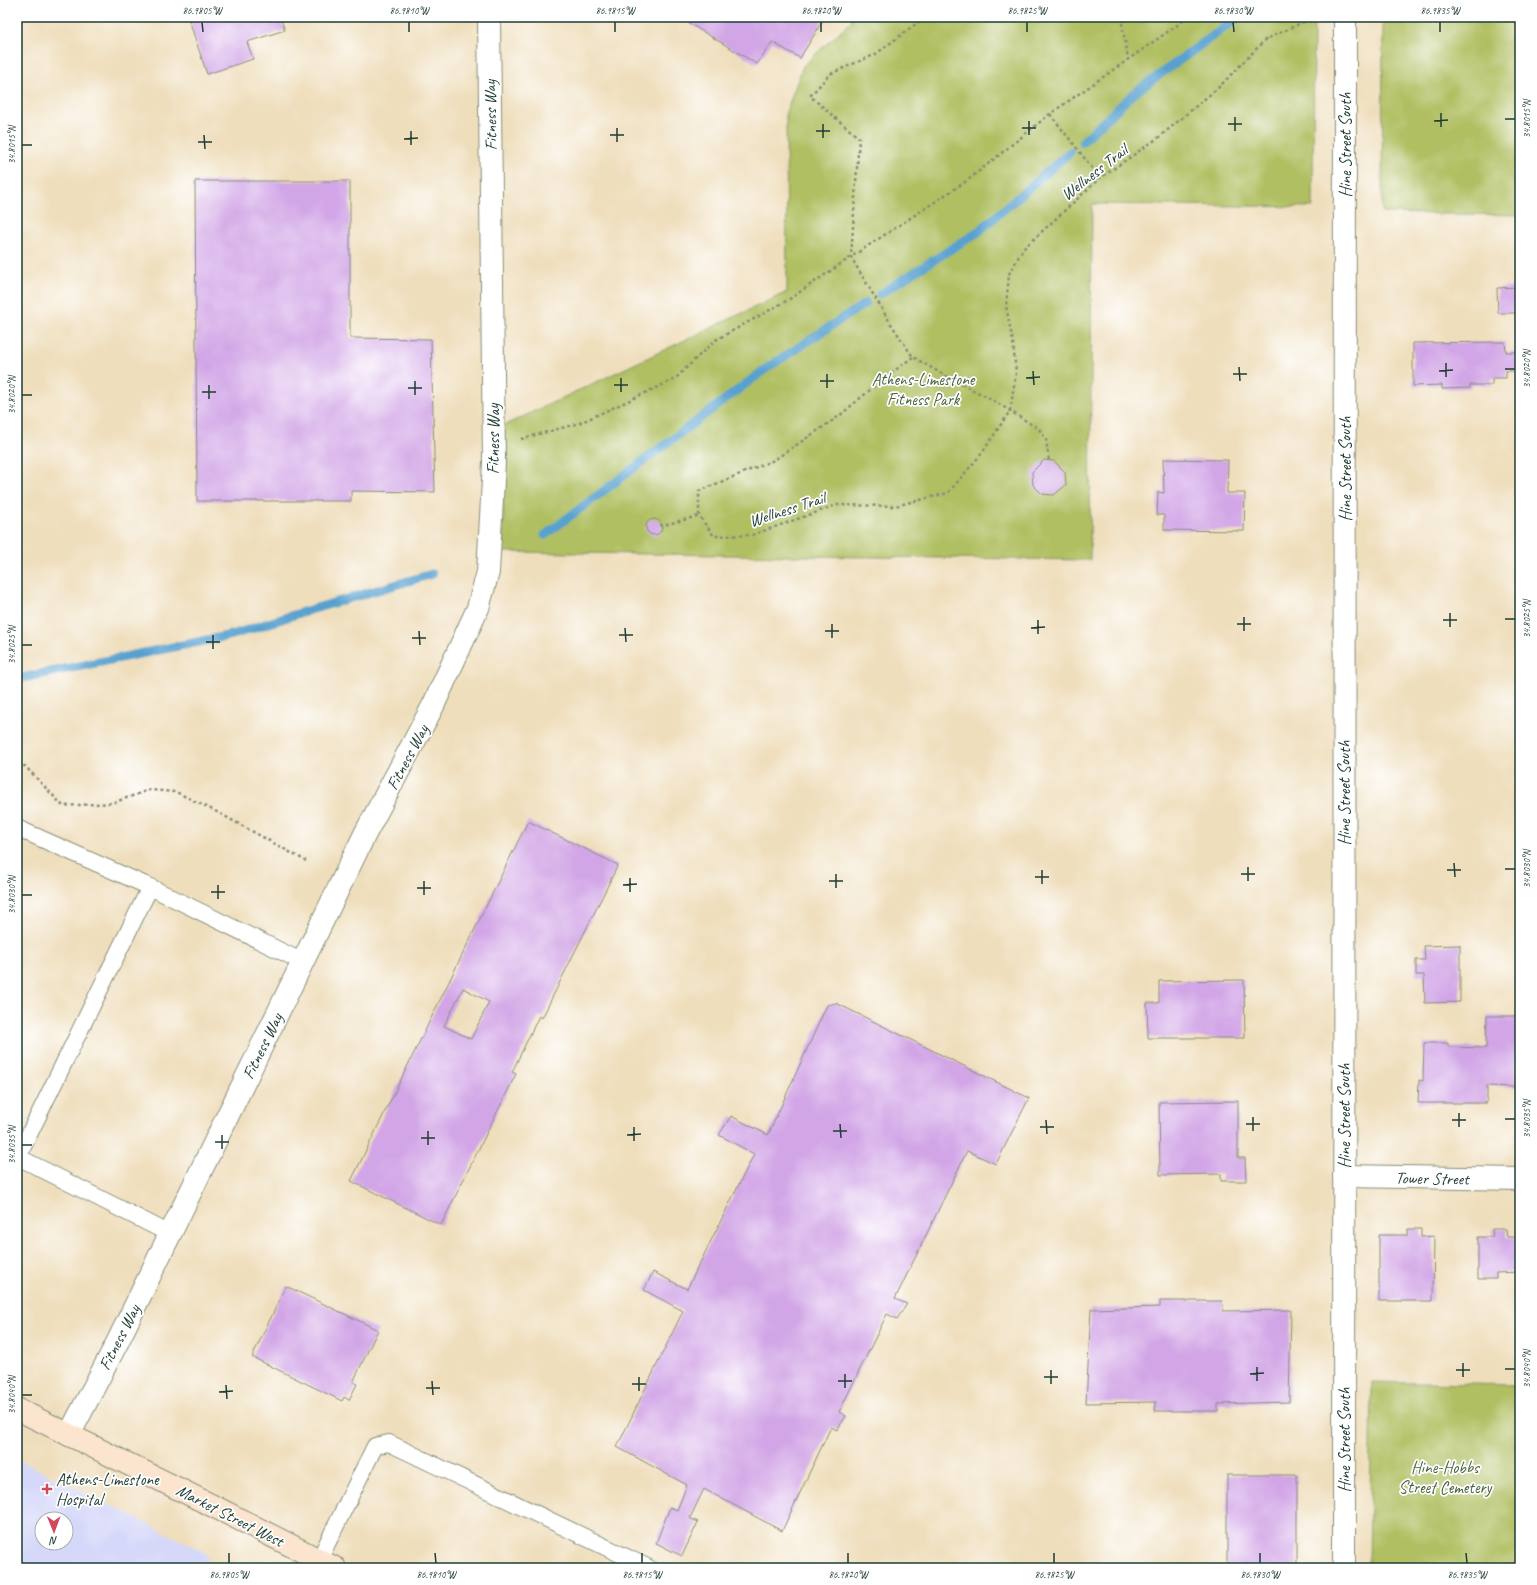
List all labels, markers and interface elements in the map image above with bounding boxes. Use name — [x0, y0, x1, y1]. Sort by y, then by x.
text: 86.9805°W — [182, 4, 223, 17]
text: 86.9810°W — [389, 4, 430, 17]
text: 86.9815°W — [595, 4, 636, 17]
text: 86.9820°W — [801, 4, 842, 17]
text: 86.9825°W — [1007, 4, 1048, 17]
text: 86.9830°W — [1213, 4, 1254, 17]
text: 86.9835°W — [1420, 4, 1461, 17]
street label: Fitness Way — [479, 78, 502, 150]
street label: Hine Street South — [1335, 92, 1356, 197]
text: 34.8015°N — [1520, 98, 1533, 138]
text: 34.8015°N — [5, 124, 18, 164]
street label: Wellness Trail — [1057, 138, 1134, 205]
text: 34.8020°N — [1520, 348, 1533, 388]
park label: Athens-Limestone Fitness Park — [872, 369, 976, 410]
text: 34.8020°N — [5, 374, 18, 414]
street label: Fitness Way — [483, 403, 504, 474]
street label: Hine Street South — [1335, 416, 1356, 521]
street label: Wellness Trail — [746, 486, 831, 532]
text: 34.8025°N — [1520, 598, 1533, 638]
text: 34.8025°N — [5, 624, 18, 664]
street label: Fitness Way — [382, 720, 434, 793]
street label: Hine Street South — [1334, 740, 1355, 845]
text: 34.8030°N — [1520, 848, 1533, 888]
text: 34.8030°N — [5, 874, 18, 914]
street label: Fitness Way — [238, 1009, 288, 1083]
street label: Hine Street South — [1334, 1063, 1355, 1168]
text: 34.8035°N — [1520, 1098, 1533, 1138]
text: 34.8035°N — [5, 1124, 18, 1164]
street label: Tower Street — [1395, 1167, 1471, 1190]
street label: Fitness Way — [94, 1300, 145, 1373]
text: 34.8040°N — [1520, 1348, 1533, 1388]
text: 34.8040°N — [5, 1374, 18, 1414]
street label: Hine Street South — [1334, 1387, 1355, 1492]
park label: Hine-Hobbs Street Cemetery — [1399, 1457, 1493, 1498]
place label: Athens-Limestone Hospital — [56, 1469, 160, 1510]
street label: Market Street West — [173, 1479, 289, 1553]
marker: Athens-Limestone Hospital — [41, 1483, 53, 1495]
north arrow — [34, 1511, 74, 1551]
text: N — [48, 1534, 58, 1548]
text: 86.9805°W — [209, 1568, 250, 1581]
text: 86.9810°W — [416, 1568, 457, 1581]
text: 86.9815°W — [622, 1568, 663, 1581]
text: 86.9820°W — [828, 1568, 869, 1581]
text: 86.9825°W — [1034, 1568, 1075, 1581]
text: 86.9830°W — [1240, 1568, 1281, 1581]
text: 86.9835°W — [1447, 1568, 1488, 1581]

